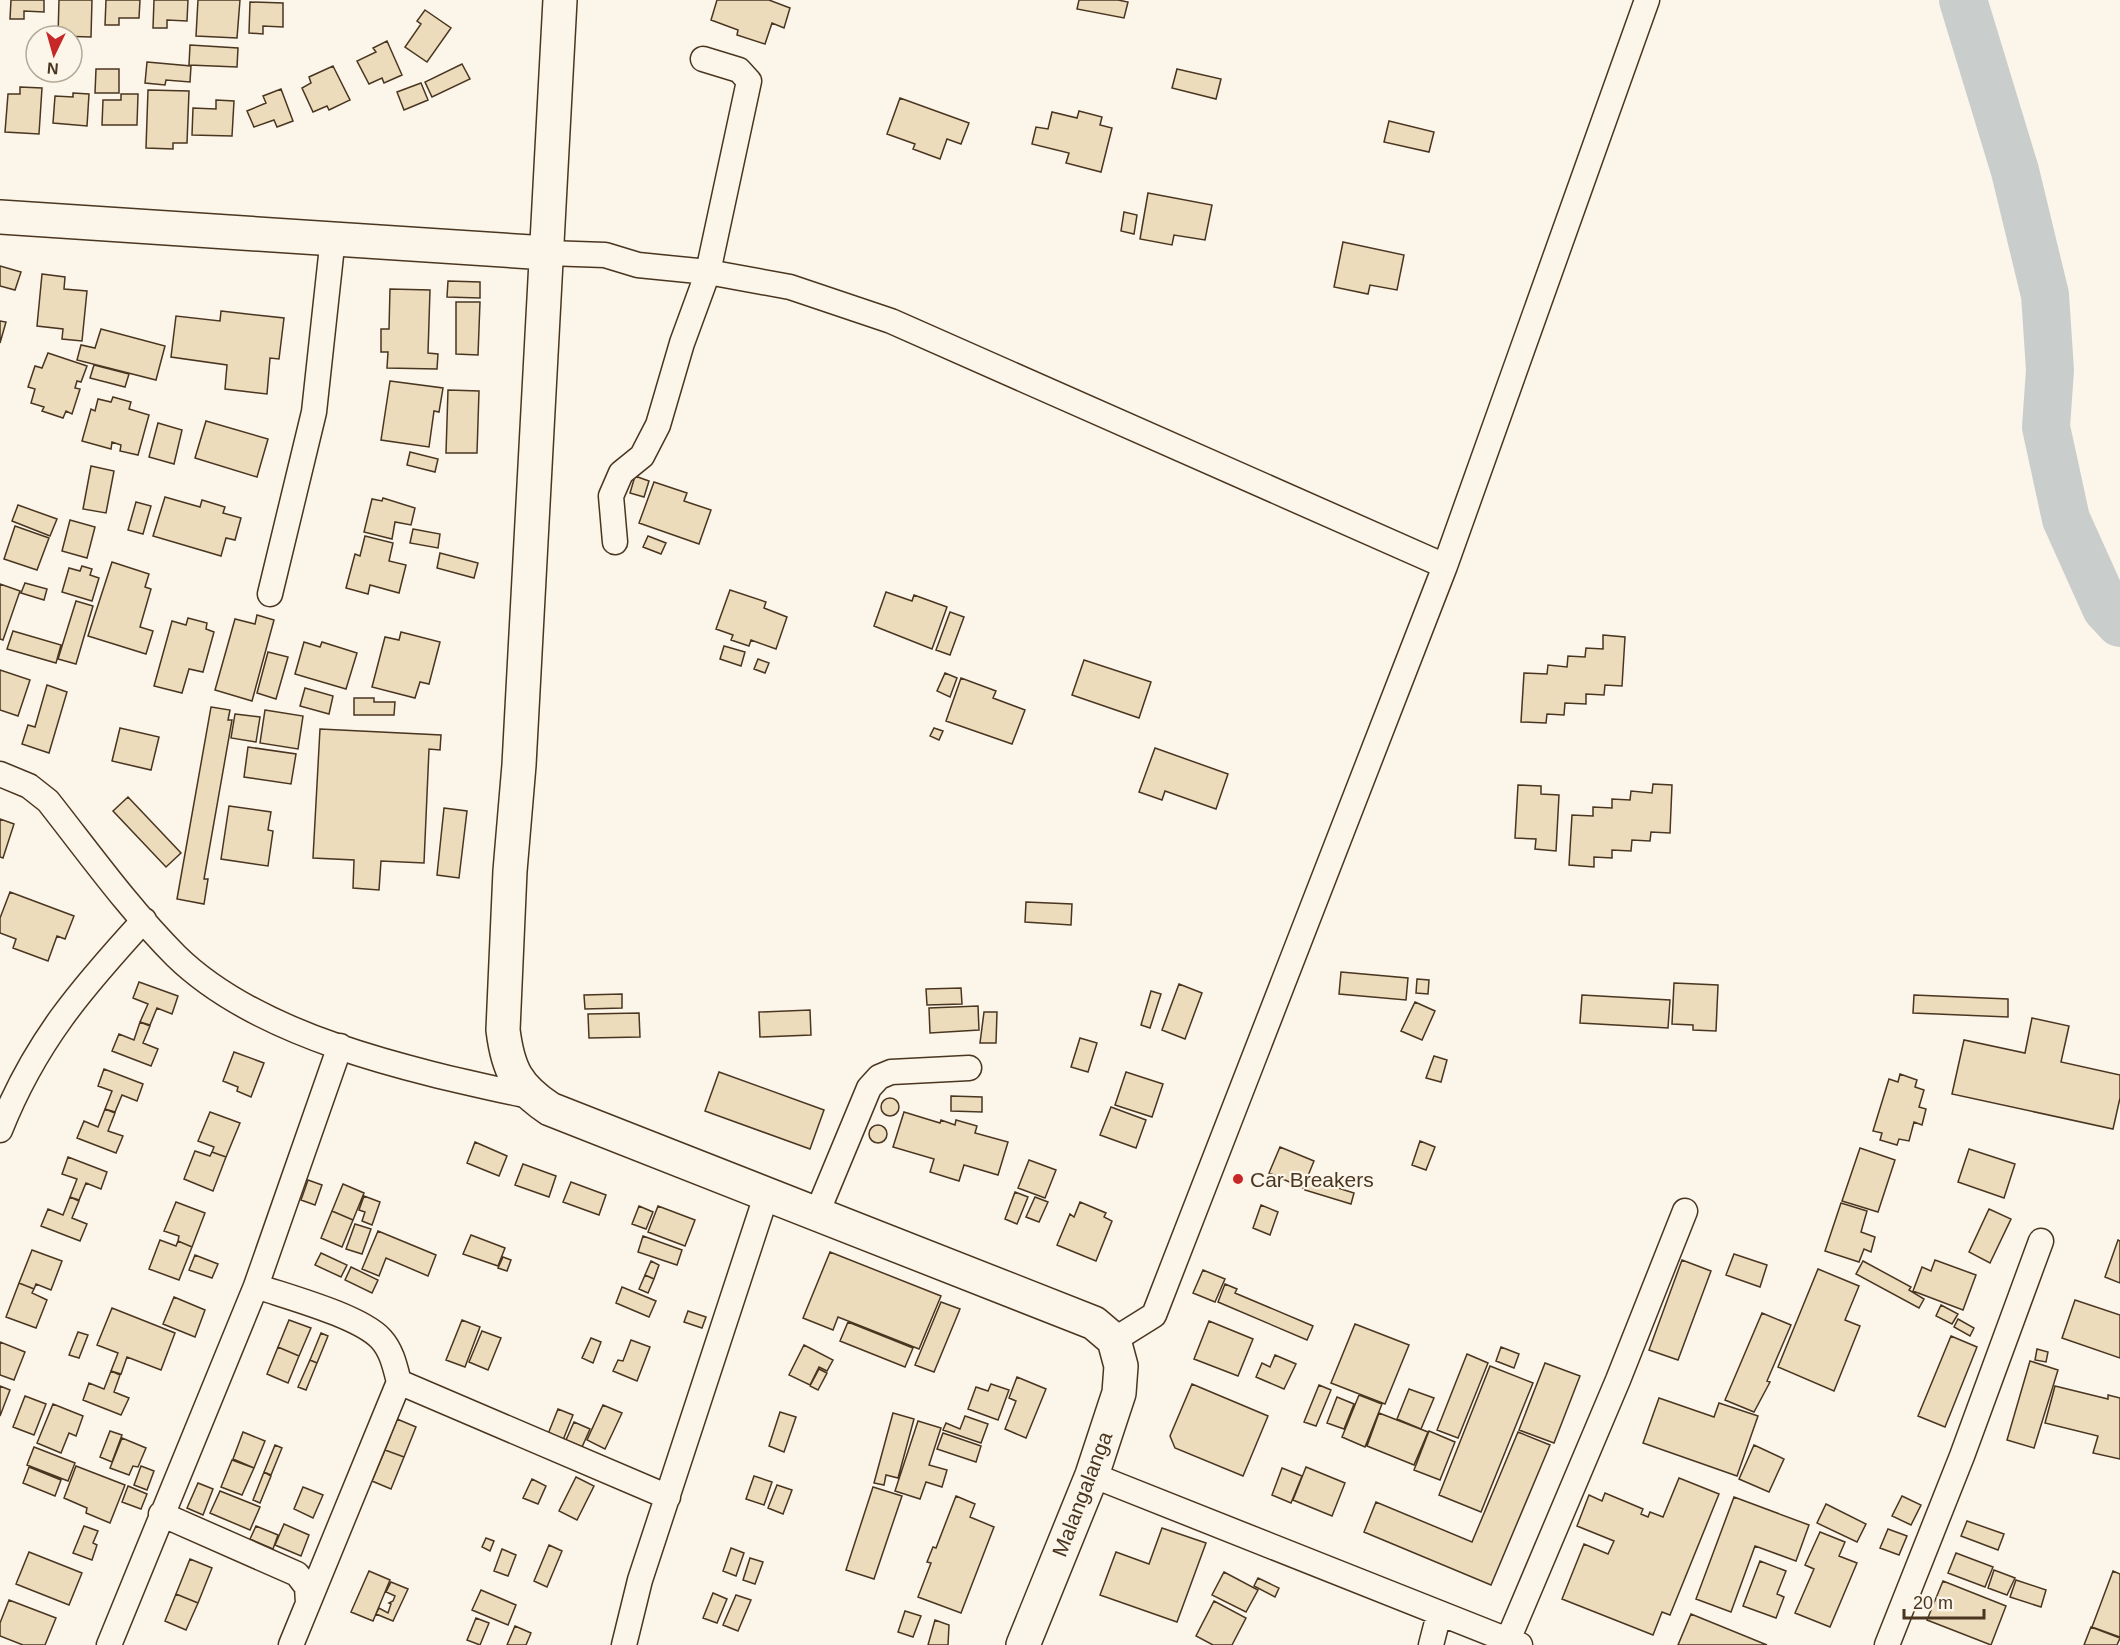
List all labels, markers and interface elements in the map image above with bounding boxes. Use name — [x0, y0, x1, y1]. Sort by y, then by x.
north arrow — [24, 24, 84, 84]
text: N — [46, 59, 59, 77]
place label: Car Breakers — [1250, 1168, 1374, 1191]
marker: Car Breakers — [1231, 1172, 1245, 1186]
street label: Malangalanga — [1048, 1428, 1116, 1560]
scale bar — [1904, 1582, 1984, 1620]
text: 20 m — [1913, 1593, 1953, 1613]

